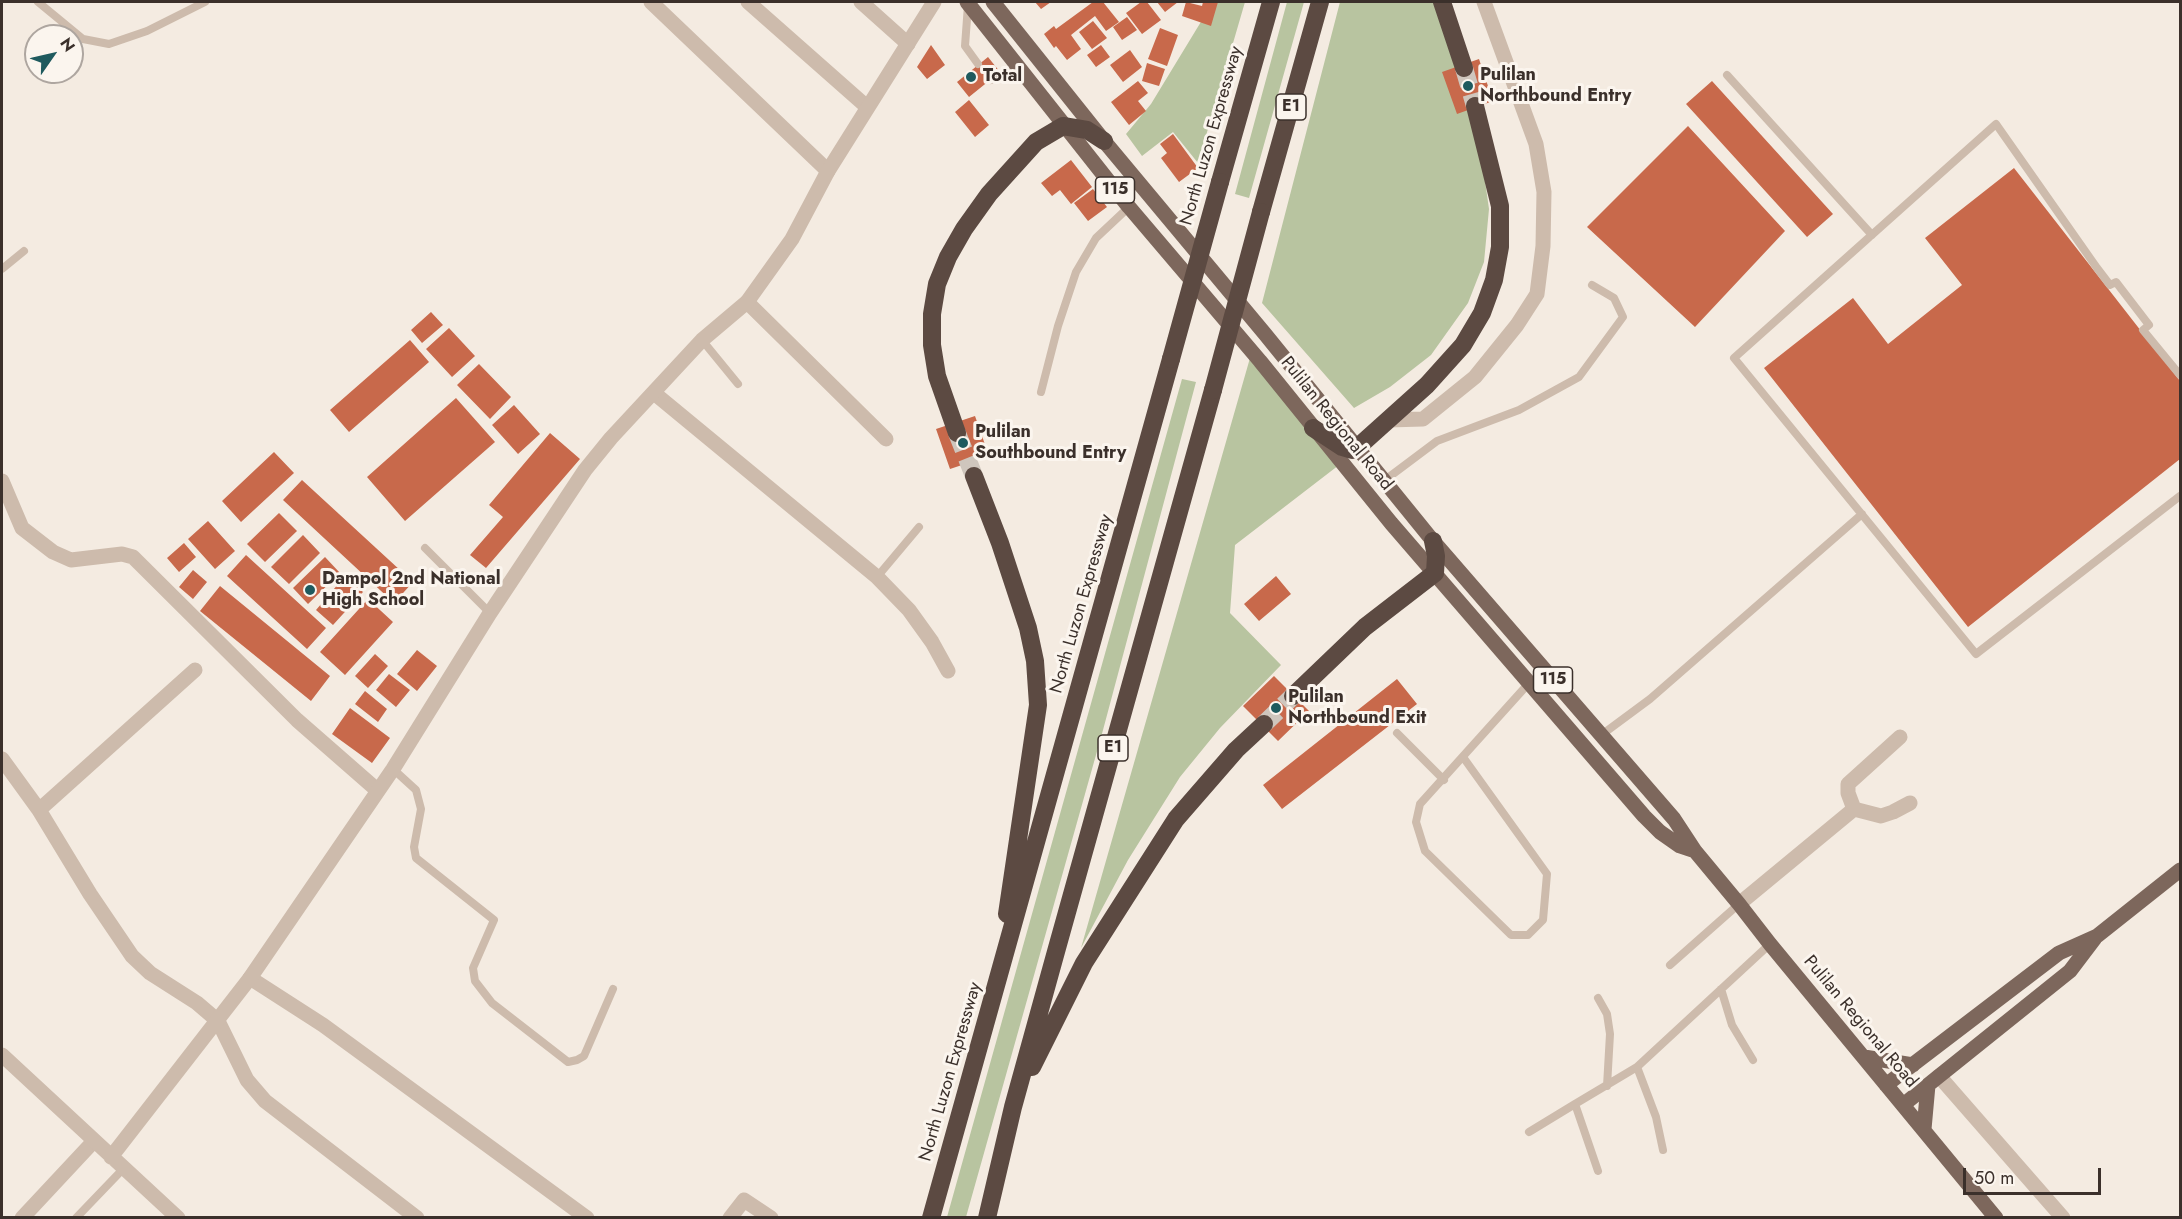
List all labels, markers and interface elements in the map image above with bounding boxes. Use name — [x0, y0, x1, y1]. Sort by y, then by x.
north arrow — [24, 24, 84, 84]
text: N — [55, 33, 81, 56]
street label: North Luzon Expressway — [1176, 44, 1248, 228]
place label: Pulilan Northbound Entry — [1480, 65, 1631, 107]
place label: Total — [983, 66, 1022, 88]
marker: Total — [964, 70, 978, 84]
marker: Pulilan Northbound Entry — [1461, 79, 1475, 93]
road number: E1 — [1276, 94, 1306, 120]
road number: 115 — [1096, 177, 1134, 203]
street label: Pulilan Regional Road — [1275, 353, 1397, 495]
place label: Pulilan Southbound Entry — [975, 422, 1126, 464]
marker: Pulilan Southbound Entry — [956, 436, 970, 450]
street label: North Luzon Expressway — [1046, 512, 1118, 696]
place label: Dampol 2nd National High School — [322, 569, 501, 612]
marker: Dampol 2nd National High School — [303, 583, 317, 597]
road number: 115 — [1534, 667, 1572, 693]
place label: Pulilan Northbound Exit — [1288, 687, 1426, 730]
marker: Pulilan Northbound Exit — [1269, 701, 1283, 715]
road number: E1 — [1098, 735, 1128, 761]
street label: Pulilan Regional Road — [1798, 951, 1922, 1093]
street label: North Luzon Expressway — [915, 980, 987, 1164]
scale bar — [1966, 1156, 2104, 1194]
text: 50 m — [1974, 1165, 2014, 1191]

